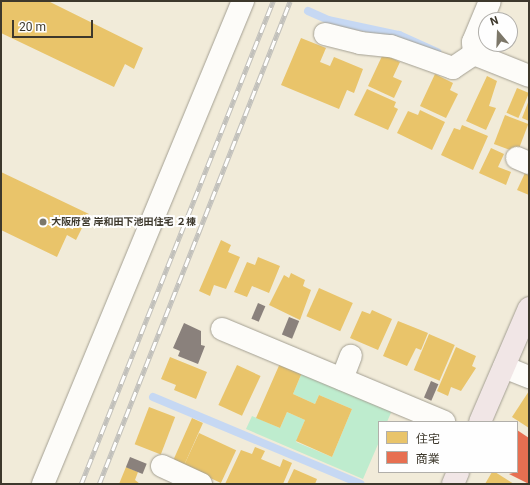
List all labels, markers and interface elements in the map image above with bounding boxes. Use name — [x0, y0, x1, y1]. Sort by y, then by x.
scale bar — [14, 12, 95, 38]
north arrow — [478, 12, 518, 52]
text: N — [488, 14, 500, 29]
text: 20 m — [19, 20, 46, 34]
place label: 大阪府営 岸和田下池田住宅 ２棟 — [51, 216, 196, 228]
marker: 大阪府営 岸和田下池田住宅 ２棟 — [38, 217, 48, 227]
legend — [378, 421, 518, 473]
text: 住宅 — [416, 432, 440, 446]
text: 商業 — [416, 452, 440, 466]

